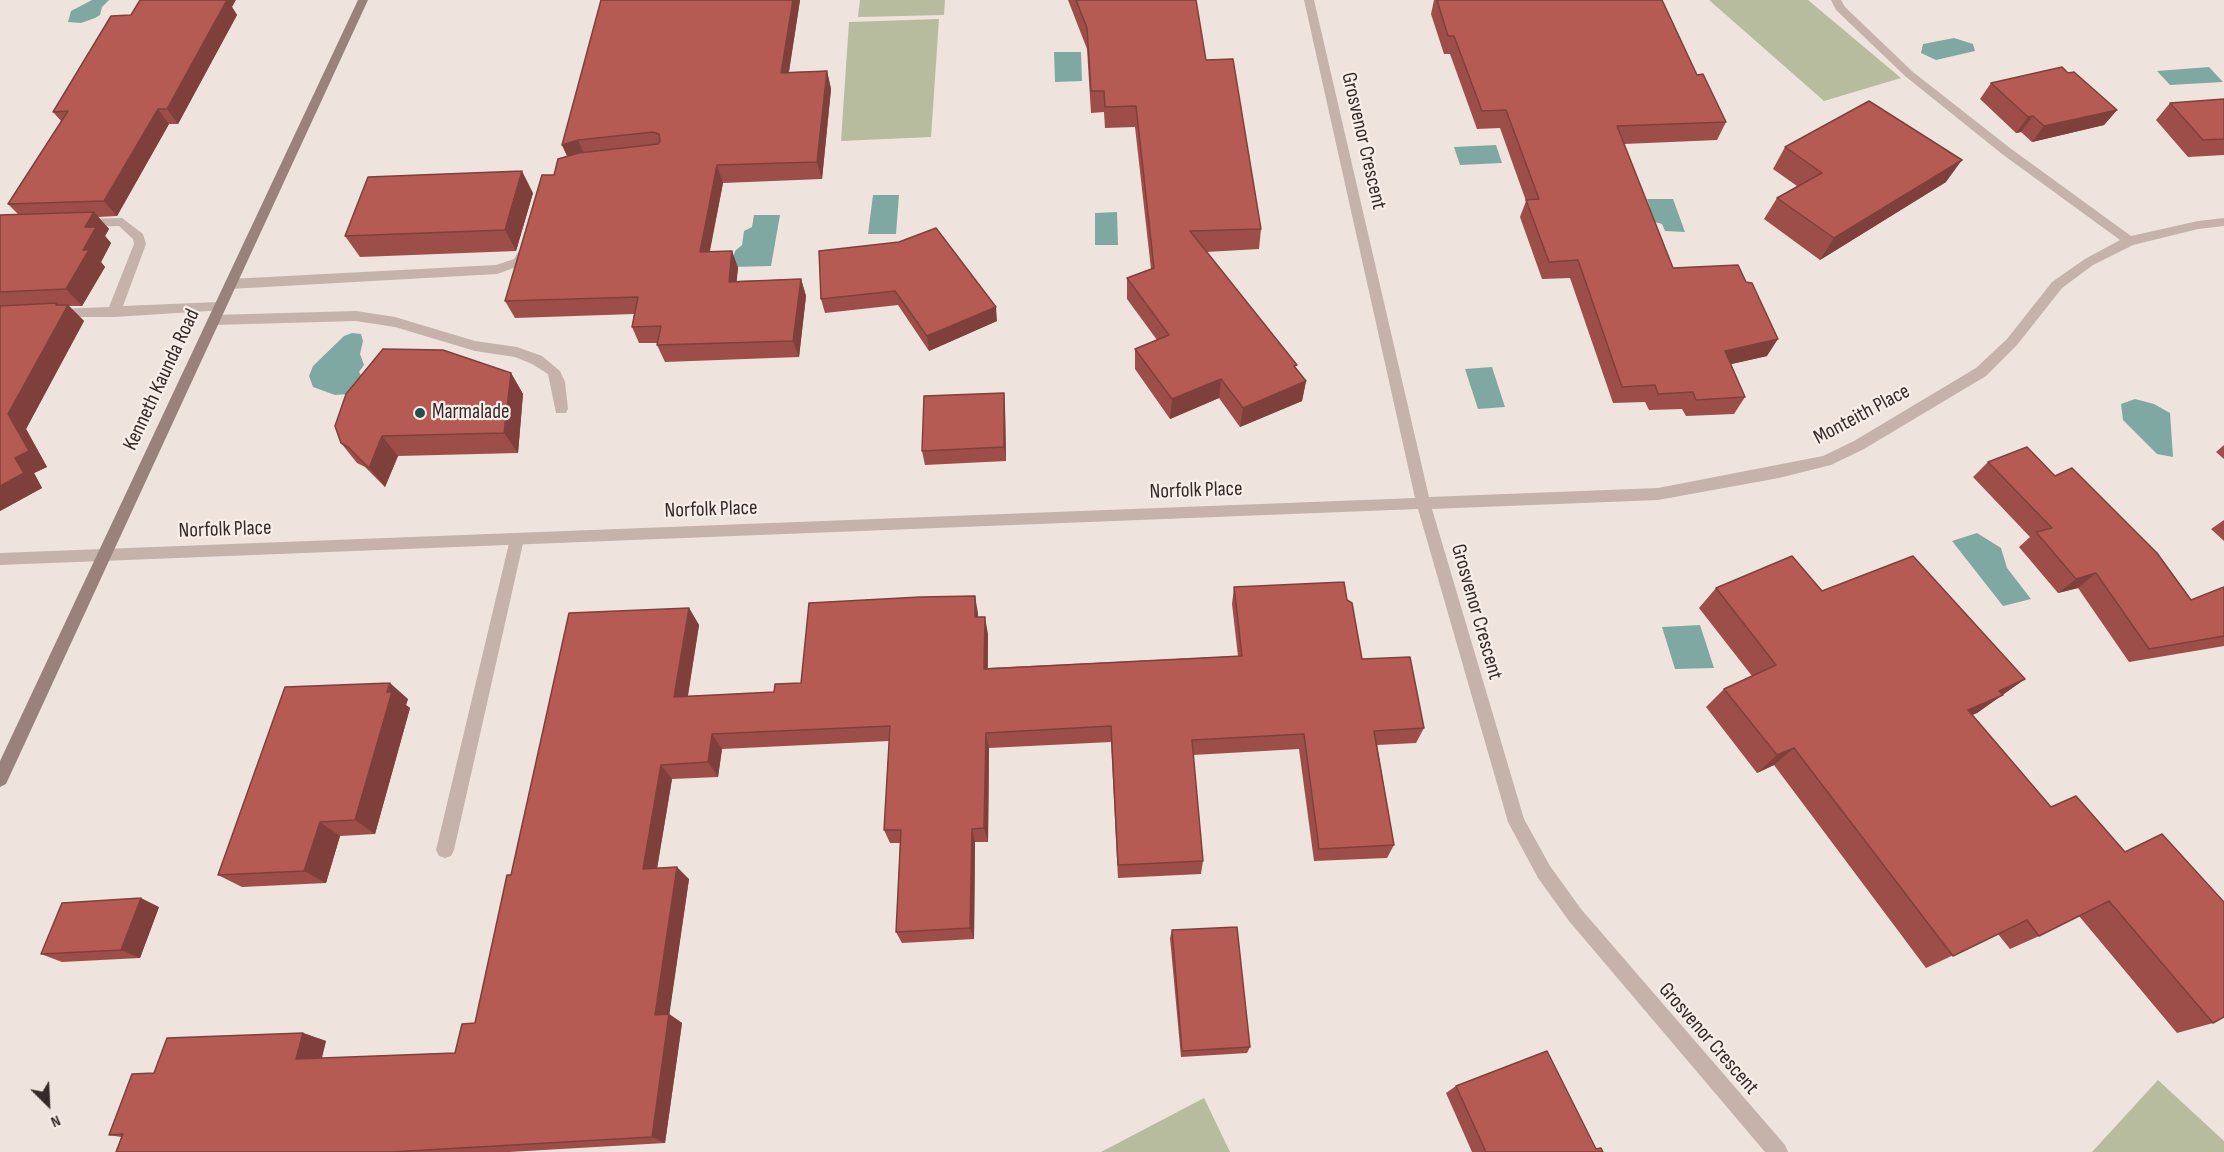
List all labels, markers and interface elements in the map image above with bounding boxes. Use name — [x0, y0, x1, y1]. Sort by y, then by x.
street label: Grosvenor Crescent — [1335, 70, 1391, 212]
street label: Kenneth Kaunda Road — [118, 305, 206, 455]
street label: Monteith Place — [1810, 379, 1914, 451]
place label: Marmalade — [432, 400, 509, 426]
marker: Marmalade — [413, 406, 427, 420]
street label: Norfolk Place — [1149, 477, 1243, 505]
street label: Norfolk Place — [664, 496, 758, 524]
street label: Norfolk Place — [178, 516, 272, 544]
street label: Grosvenor Crescent — [1445, 541, 1507, 683]
street label: Grosvenor Crescent — [1653, 978, 1763, 1100]
north arrow — [18, 1074, 78, 1134]
text: N — [48, 1110, 63, 1131]

